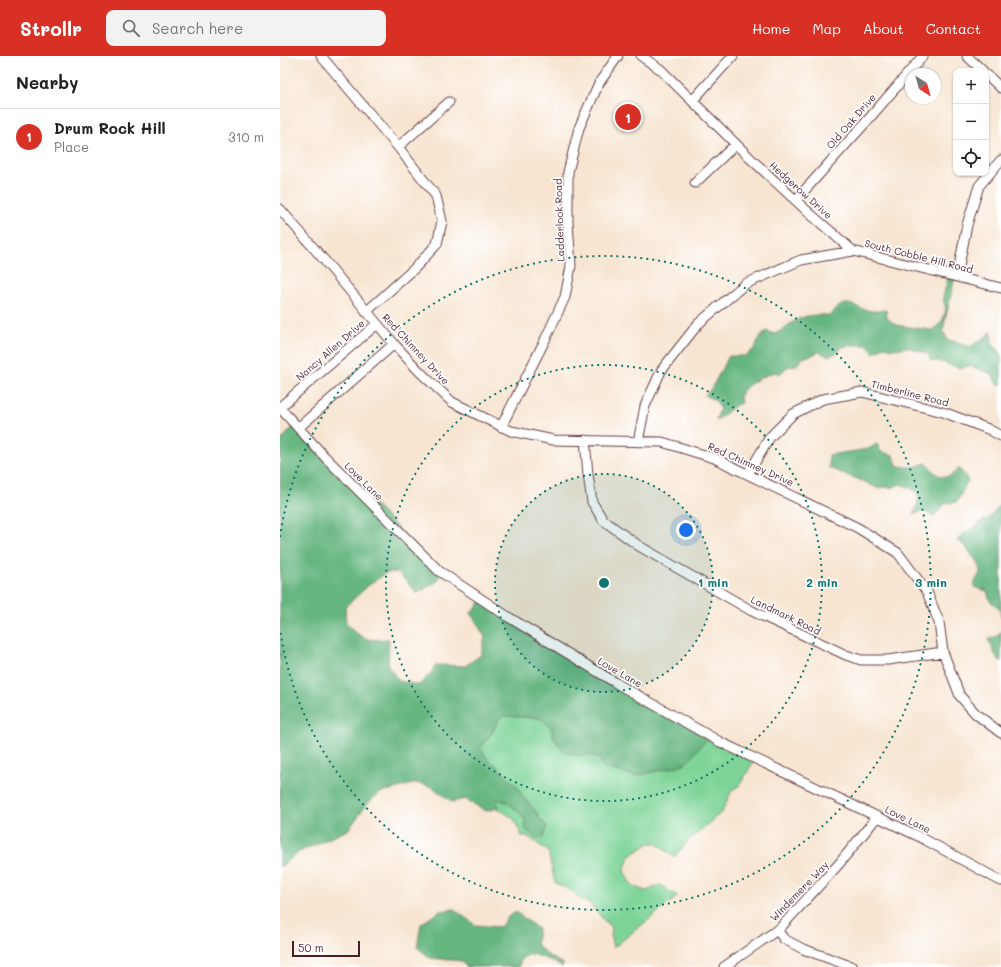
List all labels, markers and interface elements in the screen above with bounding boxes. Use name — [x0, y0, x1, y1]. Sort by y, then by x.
search box — [106, 10, 386, 46]
text: Strollr — [20, 16, 82, 41]
icon: search — [120, 17, 142, 39]
text: Search here — [152, 18, 243, 38]
text: Home — [752, 19, 790, 38]
text: Map — [812, 19, 841, 38]
text: About — [863, 19, 904, 38]
text: Contact — [926, 19, 981, 38]
north arrow — [905, 68, 941, 104]
map controls — [953, 68, 989, 176]
button: + — [953, 68, 989, 104]
text: Nearby — [16, 71, 78, 93]
street label: Old Oak Drive — [823, 90, 879, 152]
pin: 1 — [615, 102, 641, 132]
button: − — [953, 104, 989, 140]
text: Drum Rock Hill — [54, 118, 166, 138]
text: 1 — [26, 128, 32, 145]
text: 310 m — [228, 128, 264, 145]
text: Place — [54, 138, 89, 155]
button: locate — [953, 140, 989, 176]
street label: Hedgerow Drive — [767, 158, 835, 222]
street label: Ladderlook Road — [551, 178, 567, 262]
street label: South Cobble Hill Road — [863, 236, 975, 276]
street label: Red Chimney Drive — [379, 310, 453, 388]
street label: Nancy Allen Drive — [293, 316, 367, 384]
street label: Timberline Road — [870, 377, 950, 409]
street label: Red Chimney Drive — [706, 439, 796, 489]
street label: Love Lane — [342, 459, 386, 503]
your location — [676, 520, 696, 540]
text: 1 min — [698, 574, 728, 590]
text: 2 min — [806, 574, 838, 590]
text: 3 min — [915, 574, 947, 590]
centre of rings — [597, 576, 611, 590]
street label: Landmark Road — [749, 592, 823, 638]
street label: Love Lane — [595, 654, 645, 690]
street label: Love Lane — [883, 802, 933, 836]
street label: Windemere Way — [767, 858, 831, 924]
scale bar — [292, 939, 360, 958]
text: 50 m — [298, 940, 324, 955]

